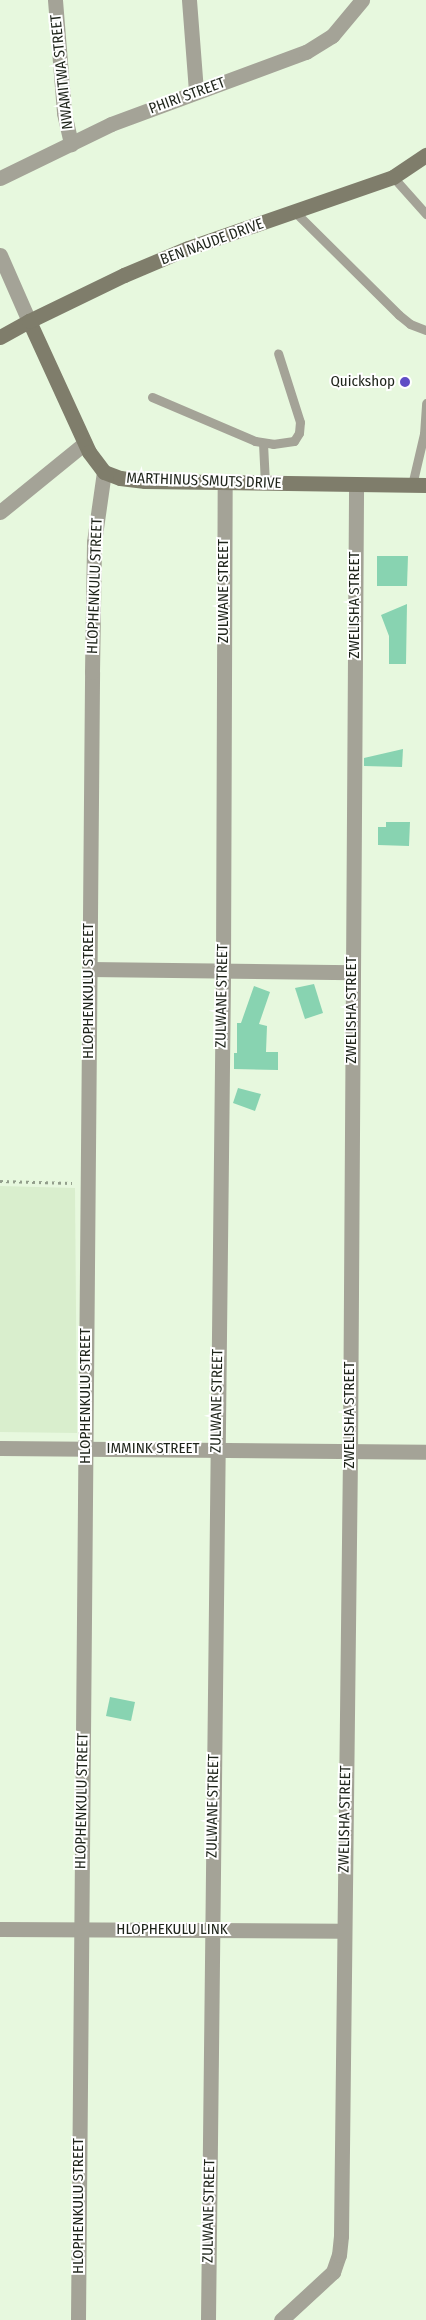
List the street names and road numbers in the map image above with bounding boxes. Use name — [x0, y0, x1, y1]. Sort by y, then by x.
street label: NWAMITWA STREET — [47, 14, 77, 130]
street label: PHIRI STREET — [146, 74, 228, 118]
street label: BEN NAUDE DRIVE — [158, 215, 266, 269]
street label: MARTHINUS SMUTS DRIVE — [126, 469, 282, 493]
street label: HLOPHENKULU STREET — [84, 518, 106, 654]
street label: ZULWANE STREET — [215, 539, 233, 643]
street label: ZWELISHA STREET — [346, 551, 364, 659]
street label: HLOPHENKULU STREET — [80, 923, 98, 1059]
street label: ZULWANE STREET — [212, 944, 232, 1048]
street label: ZWELISHA STREET — [343, 956, 361, 1064]
street label: HLOPHENKULU STREET — [77, 1328, 95, 1464]
street label: ZULWANE STREET — [207, 1349, 227, 1453]
street label: ZWELISHA STREET — [341, 1361, 359, 1469]
street label: IMMINK STREET — [107, 1440, 199, 1458]
street label: HLOPHENKULU STREET — [72, 1733, 92, 1869]
street label: ZULWANE STREET — [203, 1754, 223, 1858]
street label: ZWELISHA STREET — [335, 1765, 355, 1873]
street label: HLOPHEKULU LINK — [116, 1921, 228, 1939]
street label: HLOPHENKULU STREET — [70, 2138, 88, 2274]
street label: ZULWANE STREET — [199, 2159, 219, 2263]

